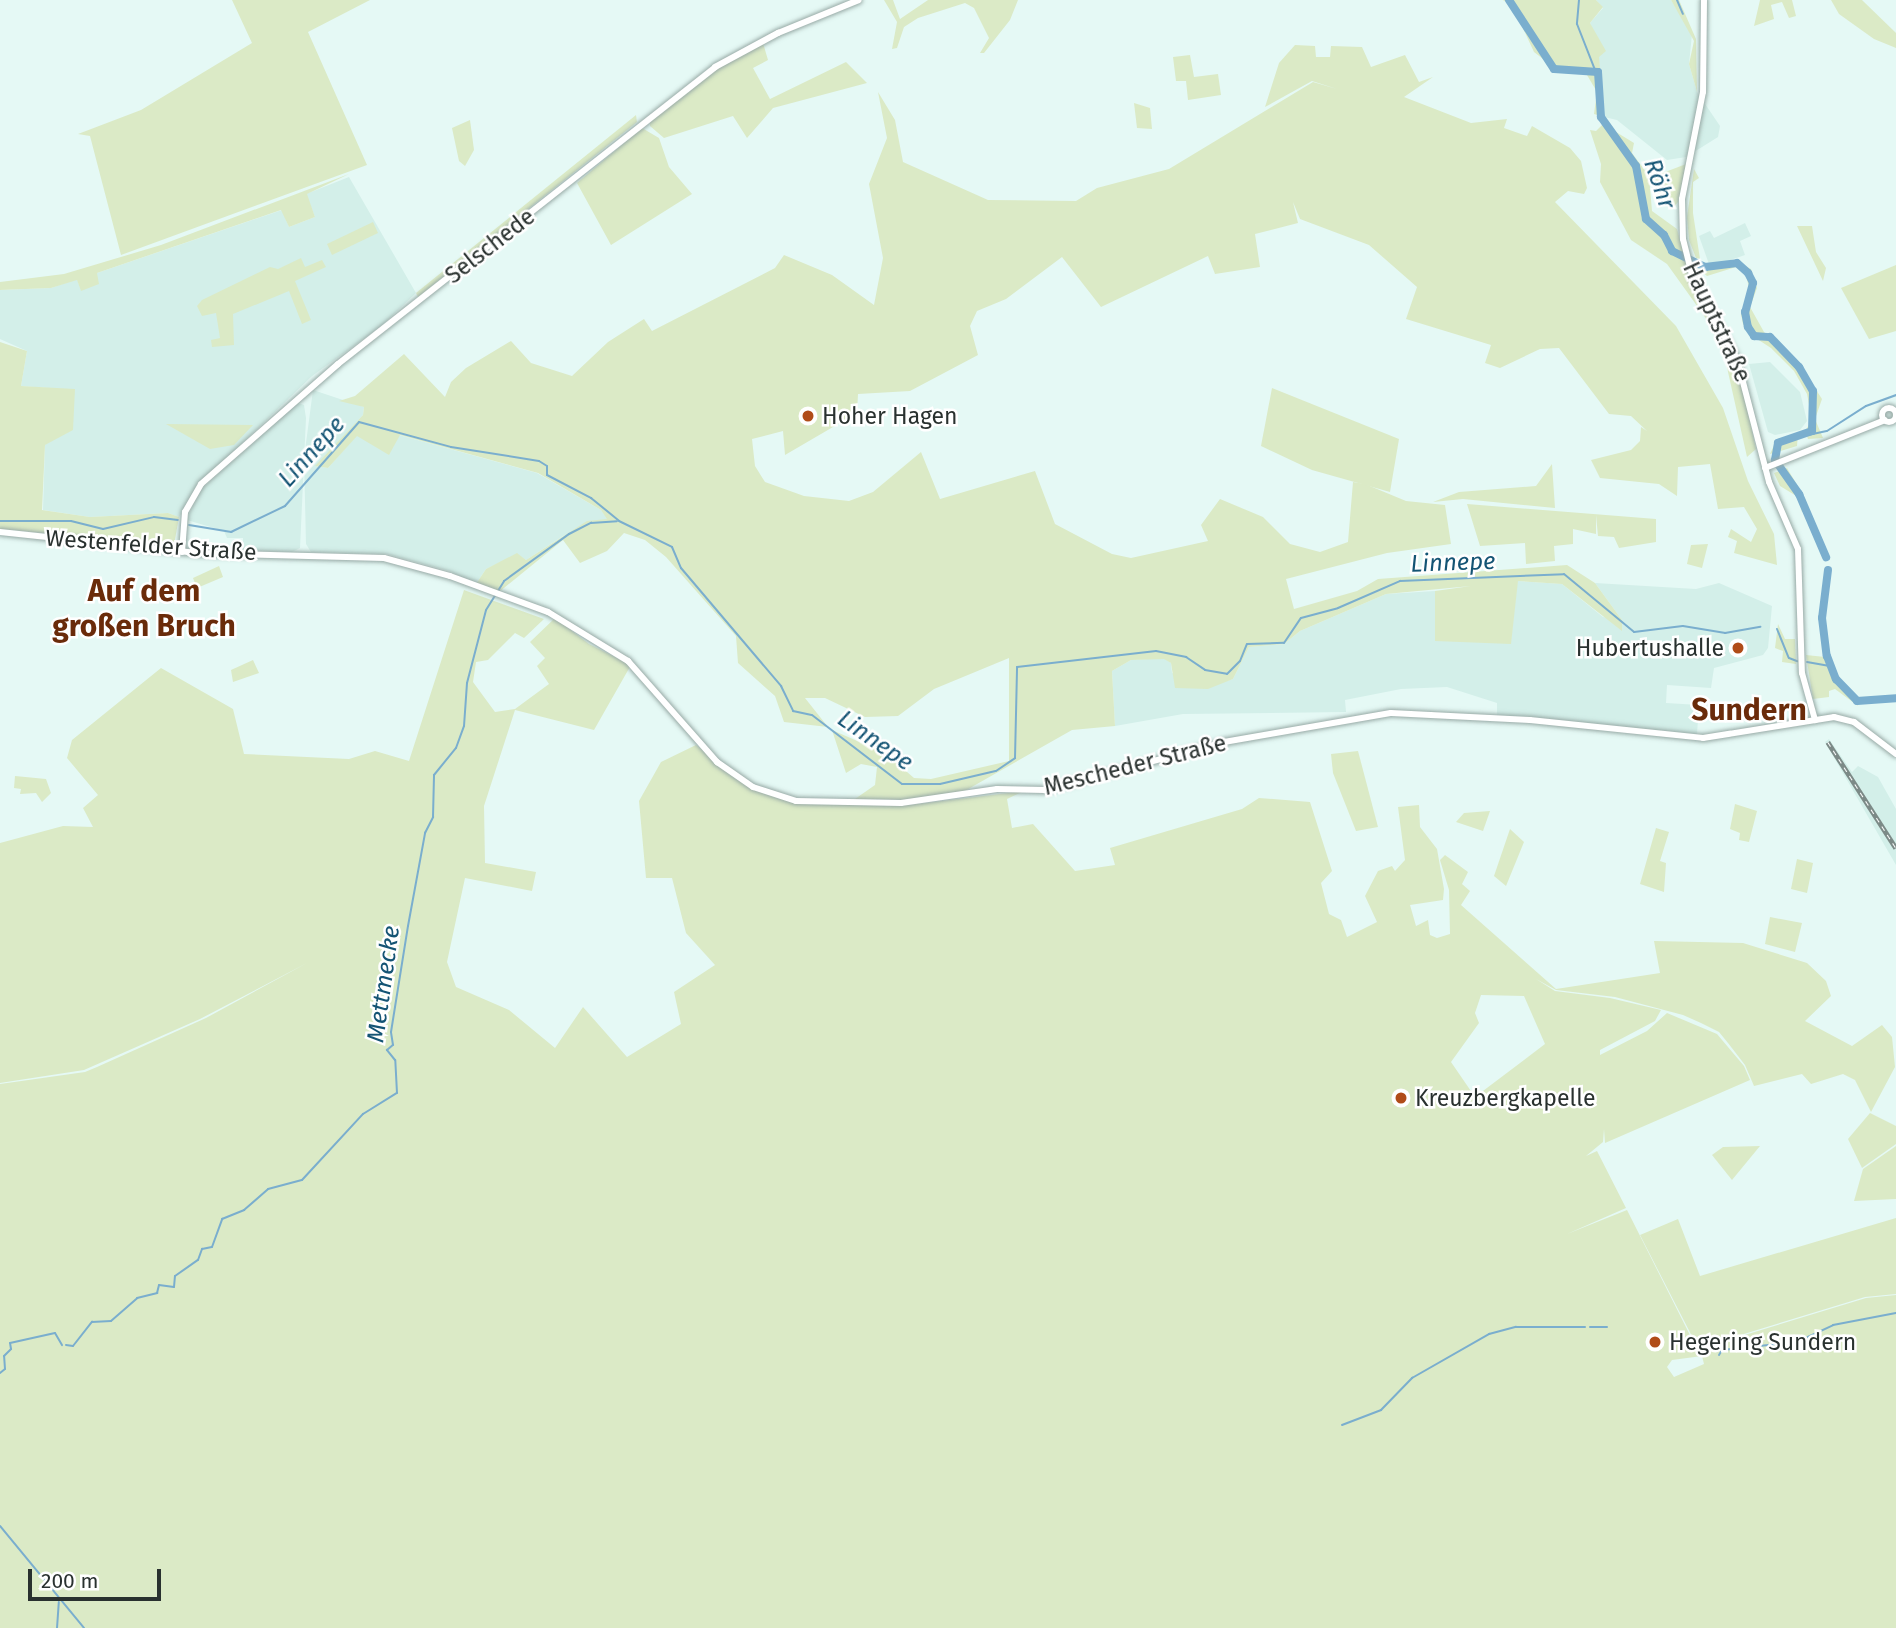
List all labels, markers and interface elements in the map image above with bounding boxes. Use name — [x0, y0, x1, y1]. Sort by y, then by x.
water label: Röhr — [1637, 155, 1681, 213]
street label: Selschede — [440, 203, 540, 289]
street label: Hauptstraße — [1677, 258, 1757, 386]
place label: Hoher Hagen — [822, 402, 958, 430]
marker: Hoher Hagen — [800, 408, 816, 424]
water label: Linnepe — [273, 411, 351, 493]
street label: Westenfelder Straße — [45, 524, 257, 566]
water label: Linnepe — [1410, 547, 1496, 579]
district label: Auf dem großen Bruch — [52, 573, 236, 644]
place label: Hubertushalle — [1576, 634, 1724, 662]
marker: Hubertushalle — [1730, 640, 1746, 656]
district label: Sundern — [1691, 692, 1807, 728]
water label: Linnepe — [832, 705, 918, 777]
street label: Mescheder Straße — [1041, 729, 1229, 801]
water label: Mettmecke — [362, 924, 406, 1044]
place label: Kreuzbergkapelle — [1415, 1084, 1595, 1112]
marker: Kreuzbergkapelle — [1393, 1090, 1409, 1106]
place label: Hegering Sundern — [1669, 1328, 1856, 1356]
marker: Hegering Sundern — [1647, 1334, 1663, 1350]
scale bar — [32, 1554, 164, 1598]
text: 200 m — [41, 1568, 98, 1594]

